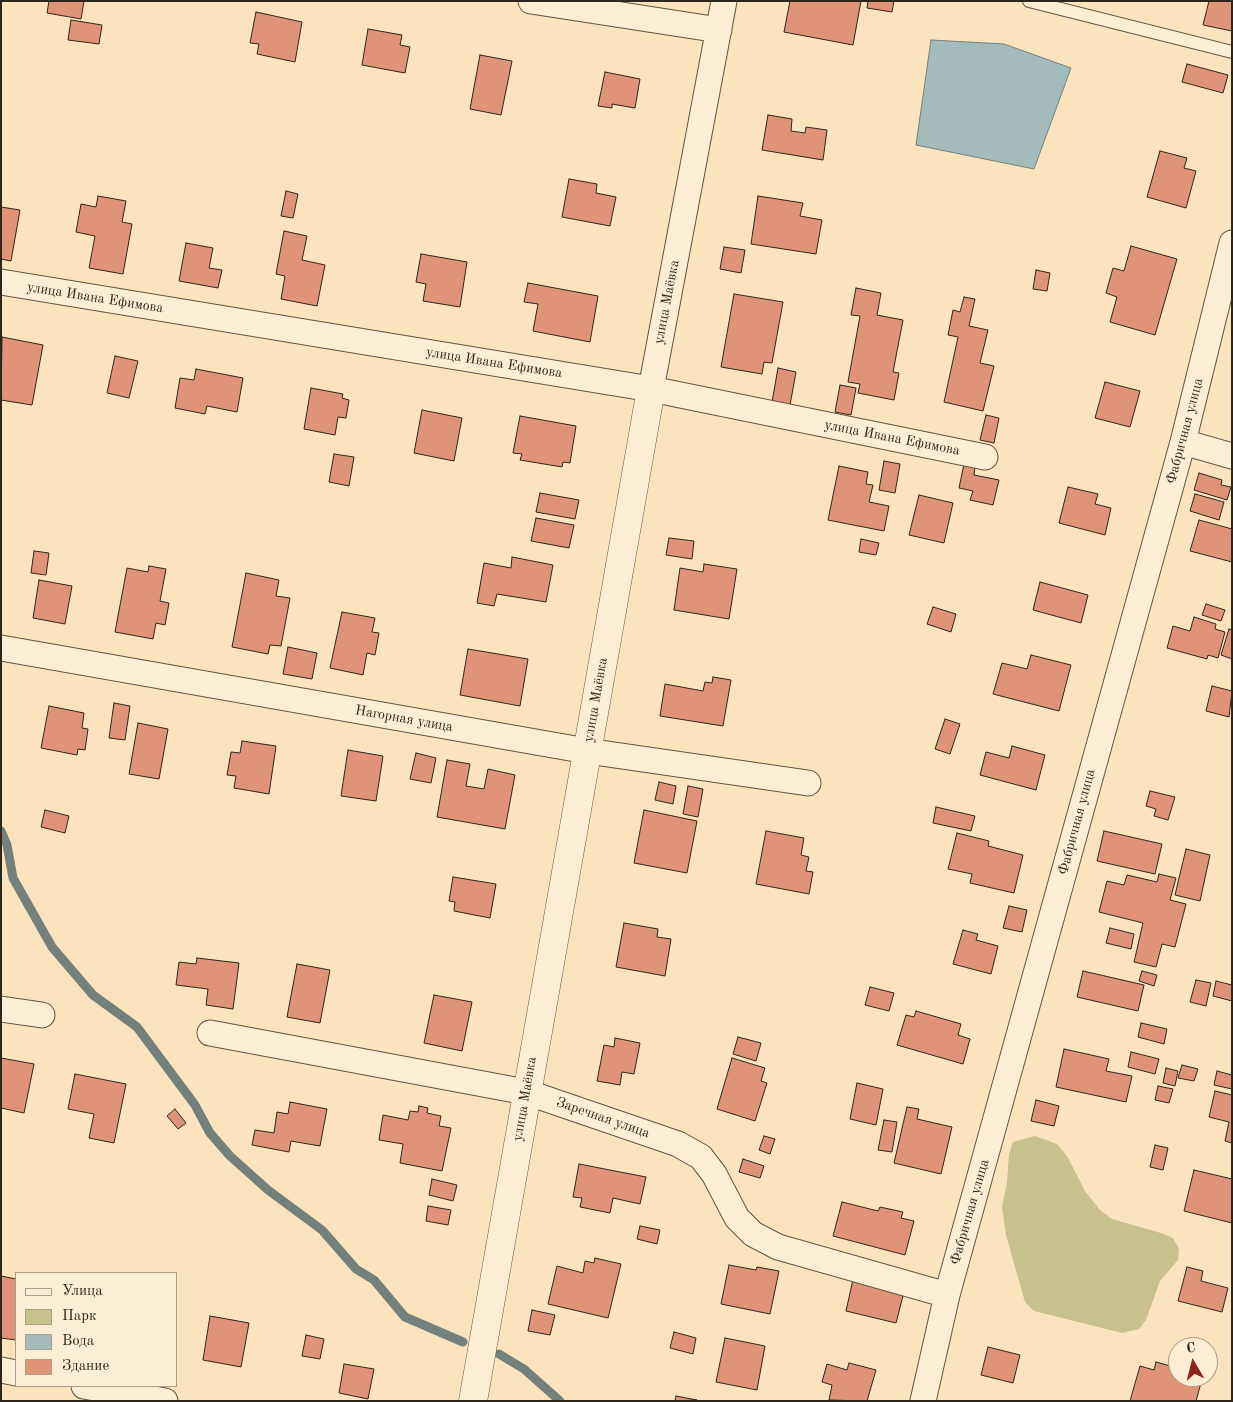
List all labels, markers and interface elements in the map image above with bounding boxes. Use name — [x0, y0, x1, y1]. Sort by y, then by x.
street label: улица Маёвка — [651, 258, 683, 346]
street label: улица Ивана Ефимова — [26, 279, 164, 317]
street label: улица Ивана Ефимова — [425, 344, 563, 382]
street label: Фабричная улица — [1163, 376, 1207, 486]
street label: улица Ивана Ефимова — [823, 417, 961, 459]
street label: улица Маёвка — [580, 656, 612, 744]
street label: Нагорная улица — [354, 702, 454, 736]
street label: Фабричная улица — [1055, 767, 1099, 877]
street label: улица Маёвка — [509, 1055, 541, 1143]
street label: Заречная улица — [554, 1094, 652, 1142]
street label: Фабричная улица — [947, 1157, 993, 1267]
legend — [15, 1272, 178, 1387]
text: Улица — [62, 1284, 103, 1299]
text: Парк — [62, 1309, 97, 1324]
text: Вода — [62, 1334, 94, 1349]
north arrow — [1168, 1337, 1218, 1387]
text: С — [1185, 1341, 1197, 1356]
text: Здание — [62, 1359, 109, 1374]

